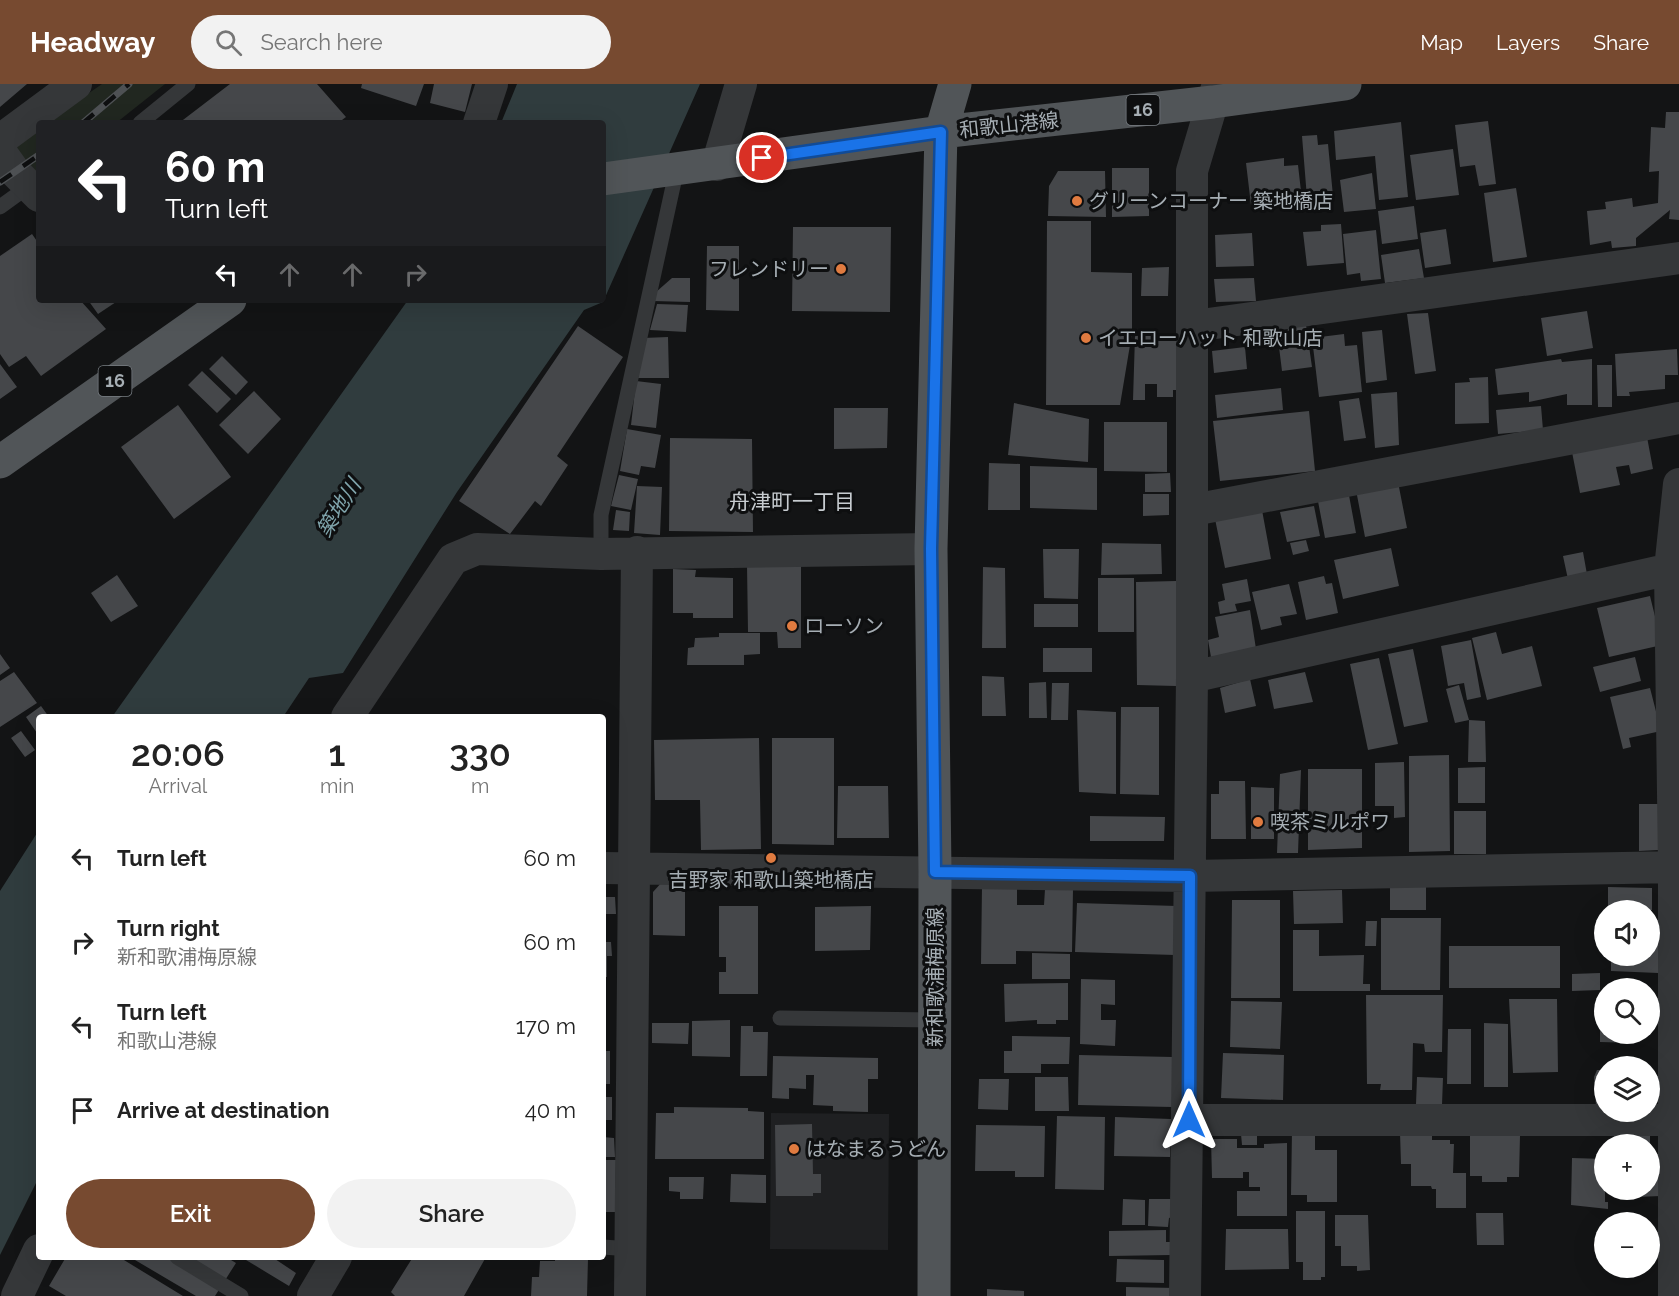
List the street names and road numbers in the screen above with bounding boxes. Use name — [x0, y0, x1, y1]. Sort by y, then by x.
road number: 16 — [1126, 95, 1160, 125]
street label: 和歌山港線 — [958, 108, 1060, 142]
road number: 16 — [98, 366, 132, 396]
street label: 新和歌浦梅原線 — [923, 907, 947, 1047]

